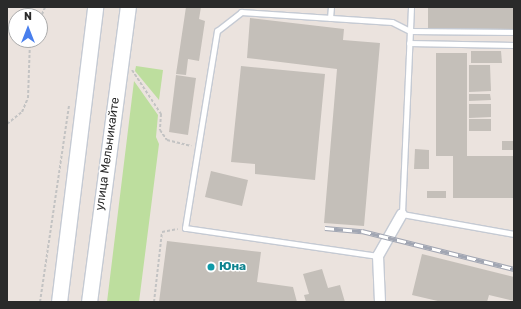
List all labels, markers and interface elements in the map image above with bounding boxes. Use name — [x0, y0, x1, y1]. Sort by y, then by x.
north arrow — [8, 8, 48, 48]
text: N — [24, 10, 32, 23]
street label: улица Мельникайте — [93, 96, 123, 212]
place label: Юна — [219, 260, 246, 274]
marker: Юна — [206, 262, 216, 272]

